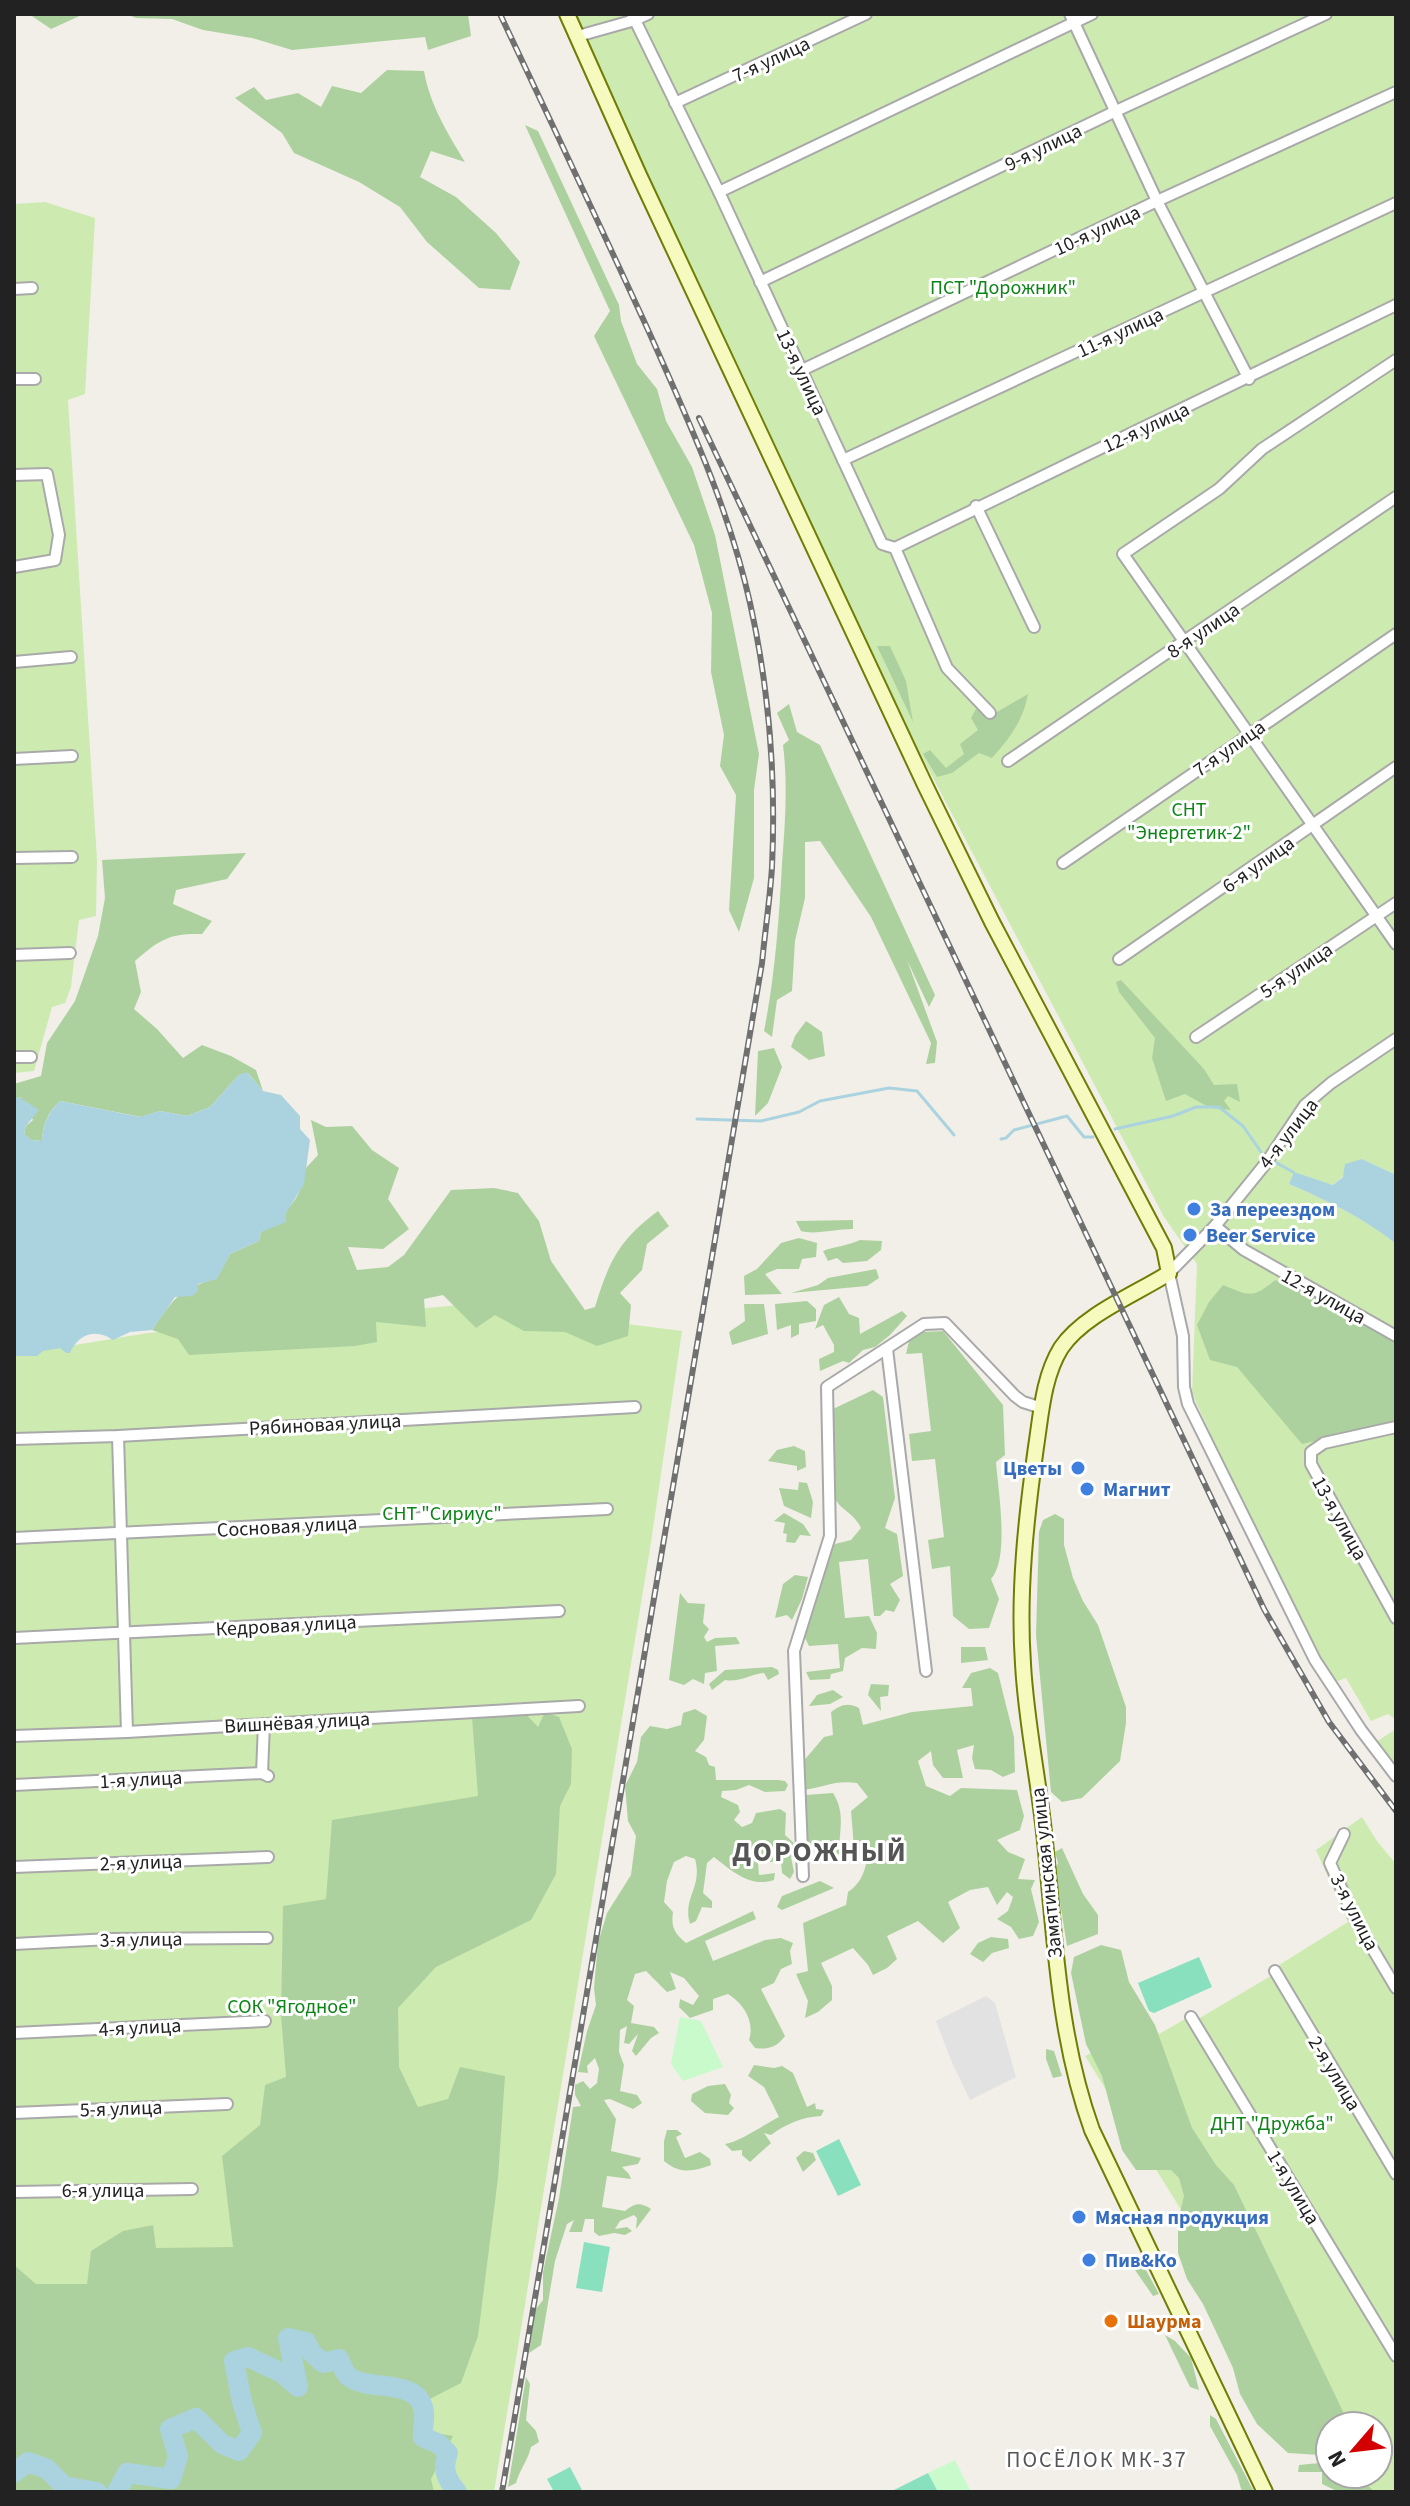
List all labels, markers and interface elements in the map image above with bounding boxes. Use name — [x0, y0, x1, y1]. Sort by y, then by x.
street label: 7-я улица — [728, 30, 815, 90]
street label: 9-я улица — [1000, 117, 1087, 179]
street label: 10-я улица — [1050, 199, 1145, 263]
park label: ПСТ "Дорожник" — [930, 274, 1076, 302]
street label: 11-я улица — [1073, 301, 1168, 365]
street label: 13-я улица — [769, 325, 833, 420]
street label: 12-я улица — [1099, 396, 1194, 460]
street label: 8-я улица — [1161, 596, 1246, 666]
street label: 7-я улица — [1188, 714, 1271, 784]
park label: СHТ "Энергетик-2" — [1127, 796, 1251, 847]
street label: 6-я улица — [1217, 830, 1300, 900]
street label: 5-я улица — [1254, 936, 1339, 1006]
street label: 4-я улица — [1252, 1092, 1325, 1175]
place label: За переездом — [1210, 1196, 1335, 1224]
marker: За переездом — [1185, 1200, 1203, 1218]
place label: Beer Service — [1206, 1222, 1316, 1250]
marker: Beer Service — [1181, 1226, 1199, 1244]
street label: 12-я улица — [1276, 1262, 1371, 1332]
street label: Рябиновая улица — [248, 1407, 402, 1443]
place label: Цветы — [1003, 1455, 1062, 1483]
marker: Цветы — [1069, 1459, 1087, 1477]
street label: 13-я улица — [1304, 1471, 1374, 1566]
place label: Магнит — [1103, 1476, 1171, 1504]
marker: Магнит — [1078, 1480, 1096, 1498]
park label: СНТ "Сириус" — [382, 1500, 502, 1528]
street label: Сосновая улица — [216, 1509, 358, 1545]
street label: Кедровая улица — [215, 1608, 357, 1644]
street label: Вишнёвая улица — [223, 1705, 371, 1741]
street label: 1-я улица — [99, 1764, 183, 1796]
street label: Замятинская улица — [1024, 1786, 1070, 1960]
district label: ДОРОЖНЫЙ — [732, 1832, 908, 1872]
street label: 2-я улица — [99, 1848, 183, 1878]
street label: 3-я улица — [1323, 1869, 1385, 1956]
street label: 3-я улица — [99, 1925, 183, 1955]
park label: СОК "Ягодное" — [227, 1993, 357, 2021]
street label: 4-я улица — [98, 2012, 182, 2044]
street label: 2-я улица — [1301, 2031, 1367, 2116]
street label: 5-я улица — [79, 2094, 163, 2124]
park label: ДНТ "Дружба" — [1210, 2110, 1334, 2138]
street label: 1-я улица — [1260, 2145, 1326, 2230]
street label: 6-я улица — [62, 2177, 144, 2205]
place label: Мясная продукция — [1095, 2204, 1269, 2232]
marker: Мясная продукция — [1070, 2208, 1088, 2226]
place label: Пив&Ко — [1105, 2247, 1177, 2275]
marker: Пив&Ко — [1080, 2251, 1098, 2269]
place label: Шаурма — [1127, 2308, 1201, 2336]
marker: Шаурма — [1102, 2312, 1120, 2330]
north arrow — [1314, 2410, 1394, 2490]
district label: ПОСЁЛОК МК-37 — [1006, 2444, 1188, 2476]
text: N — [1320, 2445, 1355, 2473]

